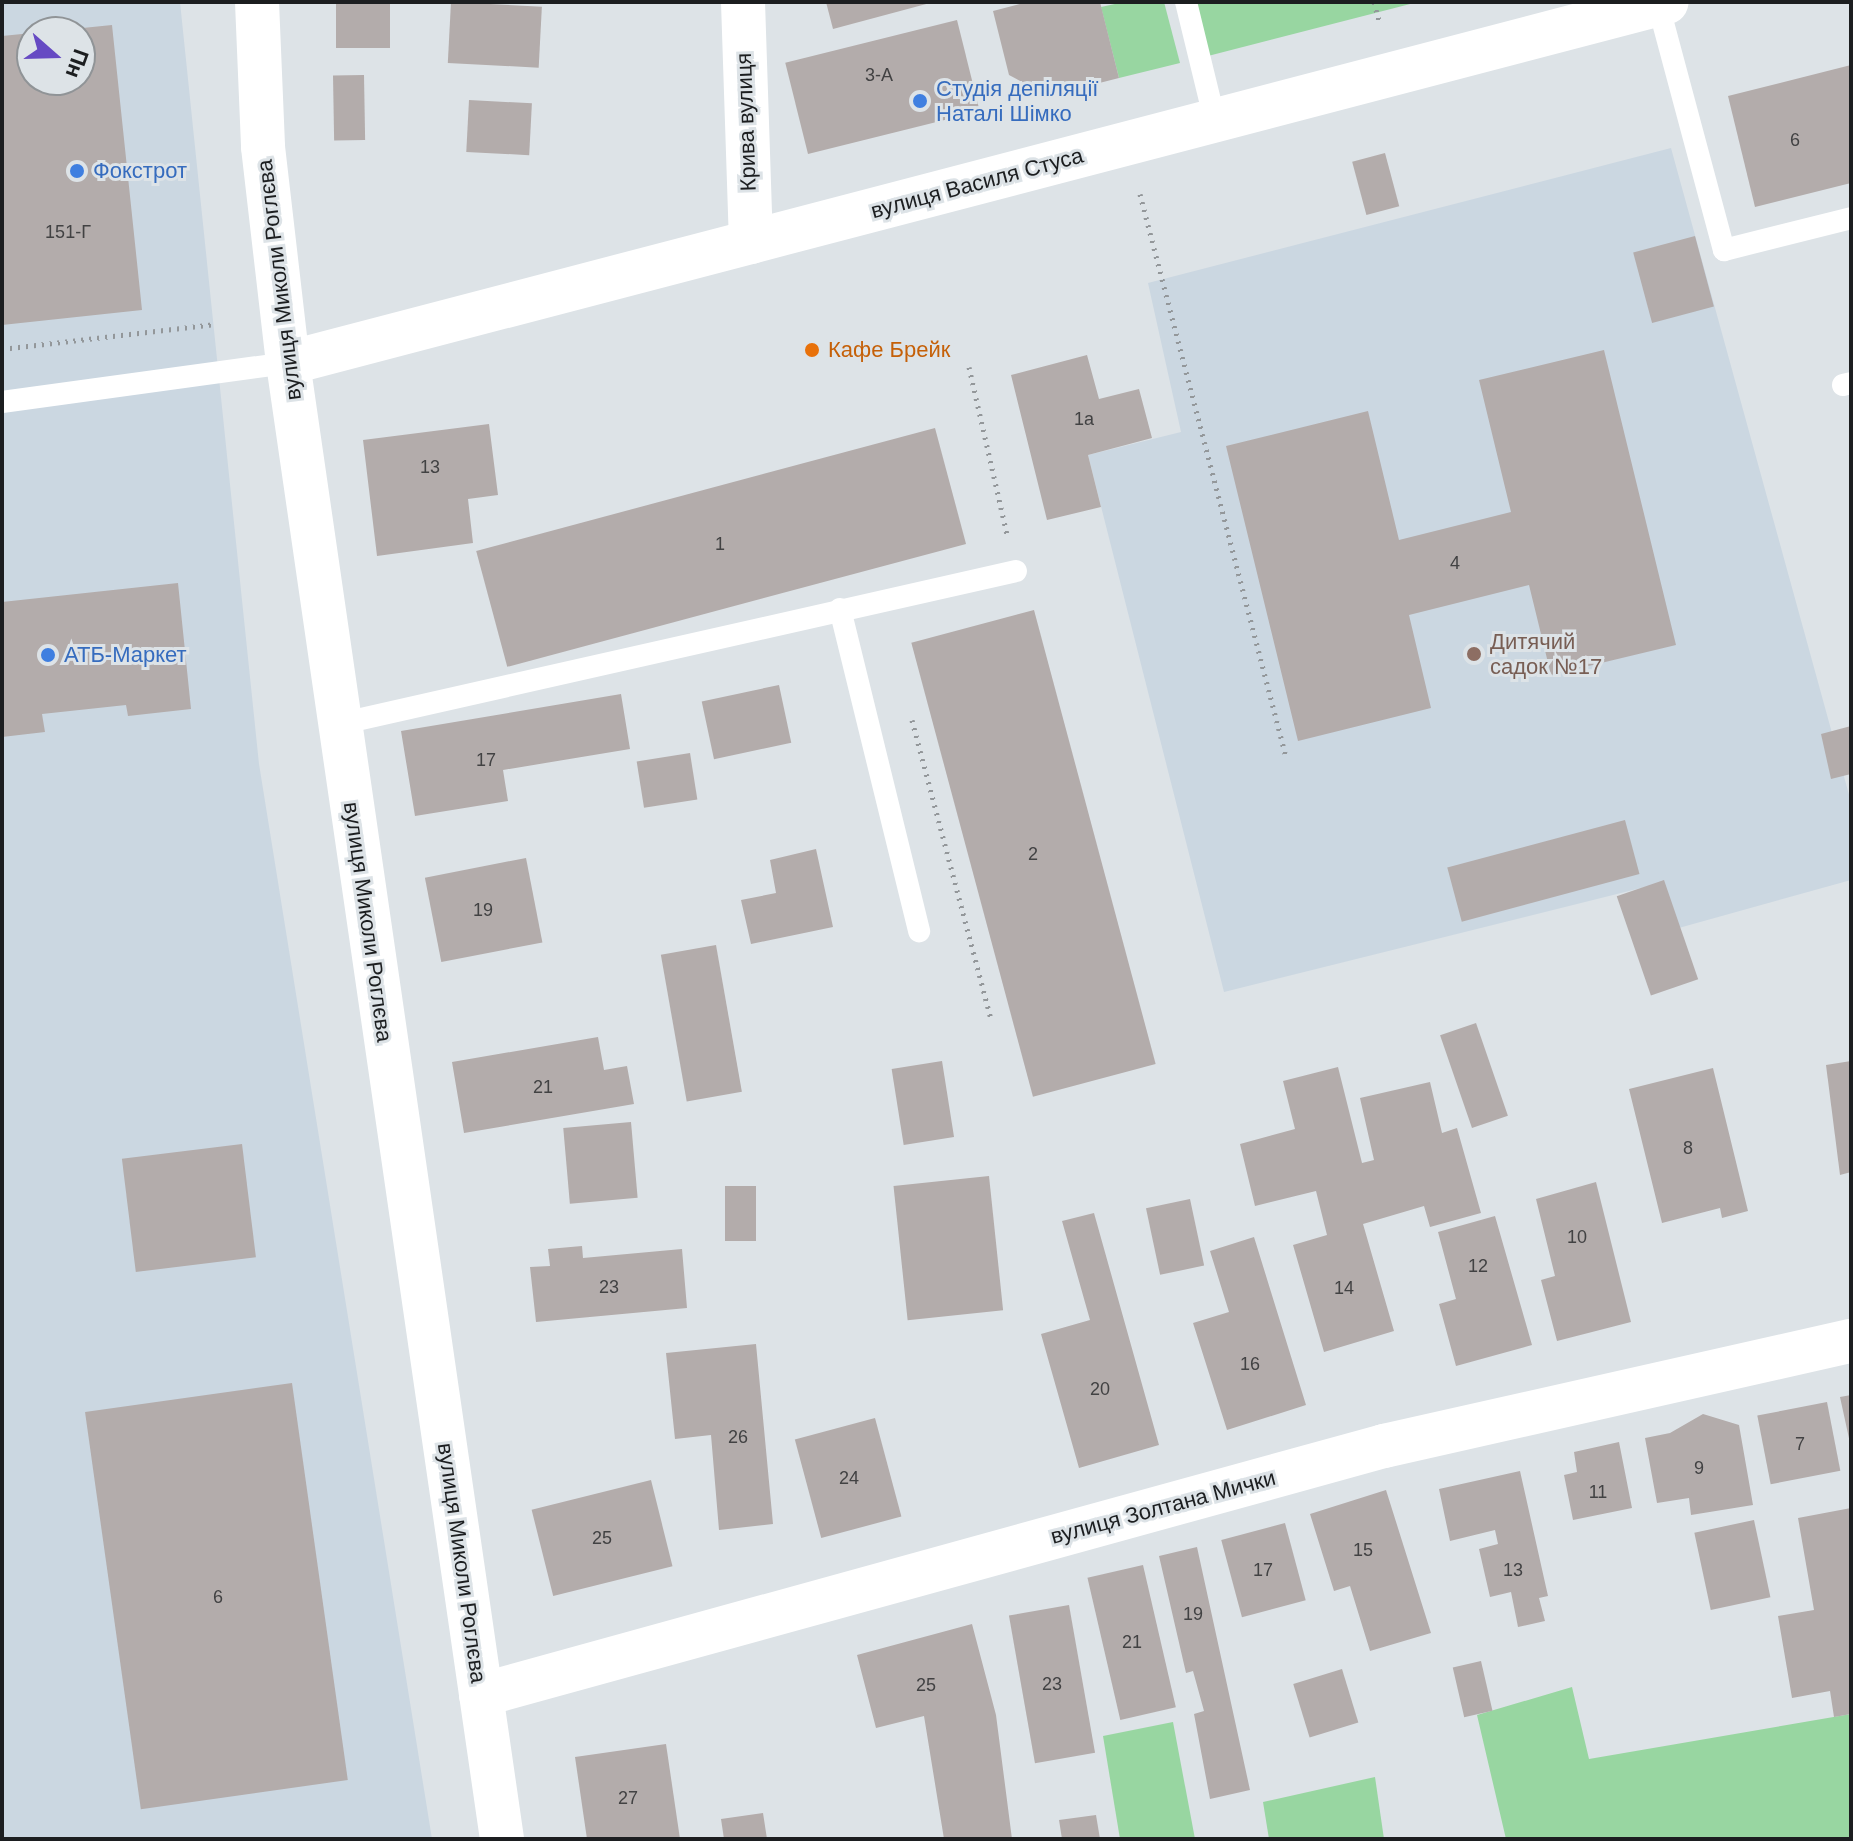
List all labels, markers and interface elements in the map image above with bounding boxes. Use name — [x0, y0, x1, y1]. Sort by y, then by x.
north arrow — [16, 16, 96, 96]
text: Пн — [60, 46, 94, 82]
street label: Крива вулиця — [730, 52, 762, 192]
house number: 3-А — [865, 64, 893, 86]
place label: Студія депіляції Наталі Шімко — [936, 75, 1098, 126]
marker: Студія депіляції Наталі Шімко — [911, 92, 929, 110]
house number: 6 — [1790, 129, 1800, 151]
street label: вулиця Василя Стуса — [868, 142, 1086, 224]
place label: Фокстрот — [93, 158, 187, 184]
street label: вулиця Миколи Роглєва — [251, 158, 307, 402]
marker: Фокстрот — [68, 162, 86, 180]
house number: 151-Г — [45, 221, 91, 243]
place label: Кафе Брейк — [828, 337, 950, 363]
marker: Кафе Брейк — [803, 341, 821, 359]
house number: 1а — [1074, 408, 1094, 430]
house number: 13 — [420, 456, 440, 478]
house number: 1 — [715, 533, 725, 555]
house number: 4 — [1450, 552, 1460, 574]
place label: Дитячий садок №17 — [1490, 628, 1602, 680]
place label: АТБ-Маркет — [64, 642, 187, 668]
marker: Дитячий садок №17 — [1465, 645, 1483, 663]
marker: АТБ-Маркет — [39, 646, 57, 664]
house number: 17 — [476, 749, 496, 771]
street label: вулиця Миколи Роглєва — [338, 800, 398, 1044]
house number: 2 — [1028, 843, 1038, 865]
house number: 19 — [473, 899, 493, 921]
house number: 21 — [533, 1076, 553, 1098]
house number: 8 — [1683, 1137, 1693, 1159]
house number: 10 — [1567, 1226, 1587, 1248]
house number: 12 — [1468, 1255, 1488, 1277]
house number: 23 — [599, 1276, 619, 1298]
house number: 14 — [1334, 1277, 1354, 1299]
house number: 16 — [1240, 1353, 1260, 1375]
house number: 20 — [1090, 1378, 1110, 1400]
house number: 26 — [728, 1426, 748, 1448]
house number: 7 — [1795, 1433, 1805, 1455]
street label: вулиця Миколи Роглєва — [432, 1441, 492, 1685]
house number: 9 — [1694, 1457, 1704, 1479]
street label: вулиця Золтана Мички — [1048, 1464, 1278, 1550]
house number: 24 — [839, 1467, 859, 1489]
house number: 11 — [1589, 1481, 1607, 1503]
house number: 25 — [592, 1527, 612, 1549]
house number: 15 — [1353, 1539, 1373, 1561]
house number: 17 — [1253, 1559, 1273, 1581]
house number: 13 — [1503, 1559, 1523, 1581]
house number: 6 — [213, 1586, 223, 1608]
house number: 19 — [1183, 1603, 1203, 1625]
house number: 21 — [1122, 1631, 1142, 1653]
house number: 23 — [1042, 1673, 1062, 1695]
house number: 25 — [916, 1674, 936, 1696]
house number: 27 — [618, 1787, 638, 1809]

